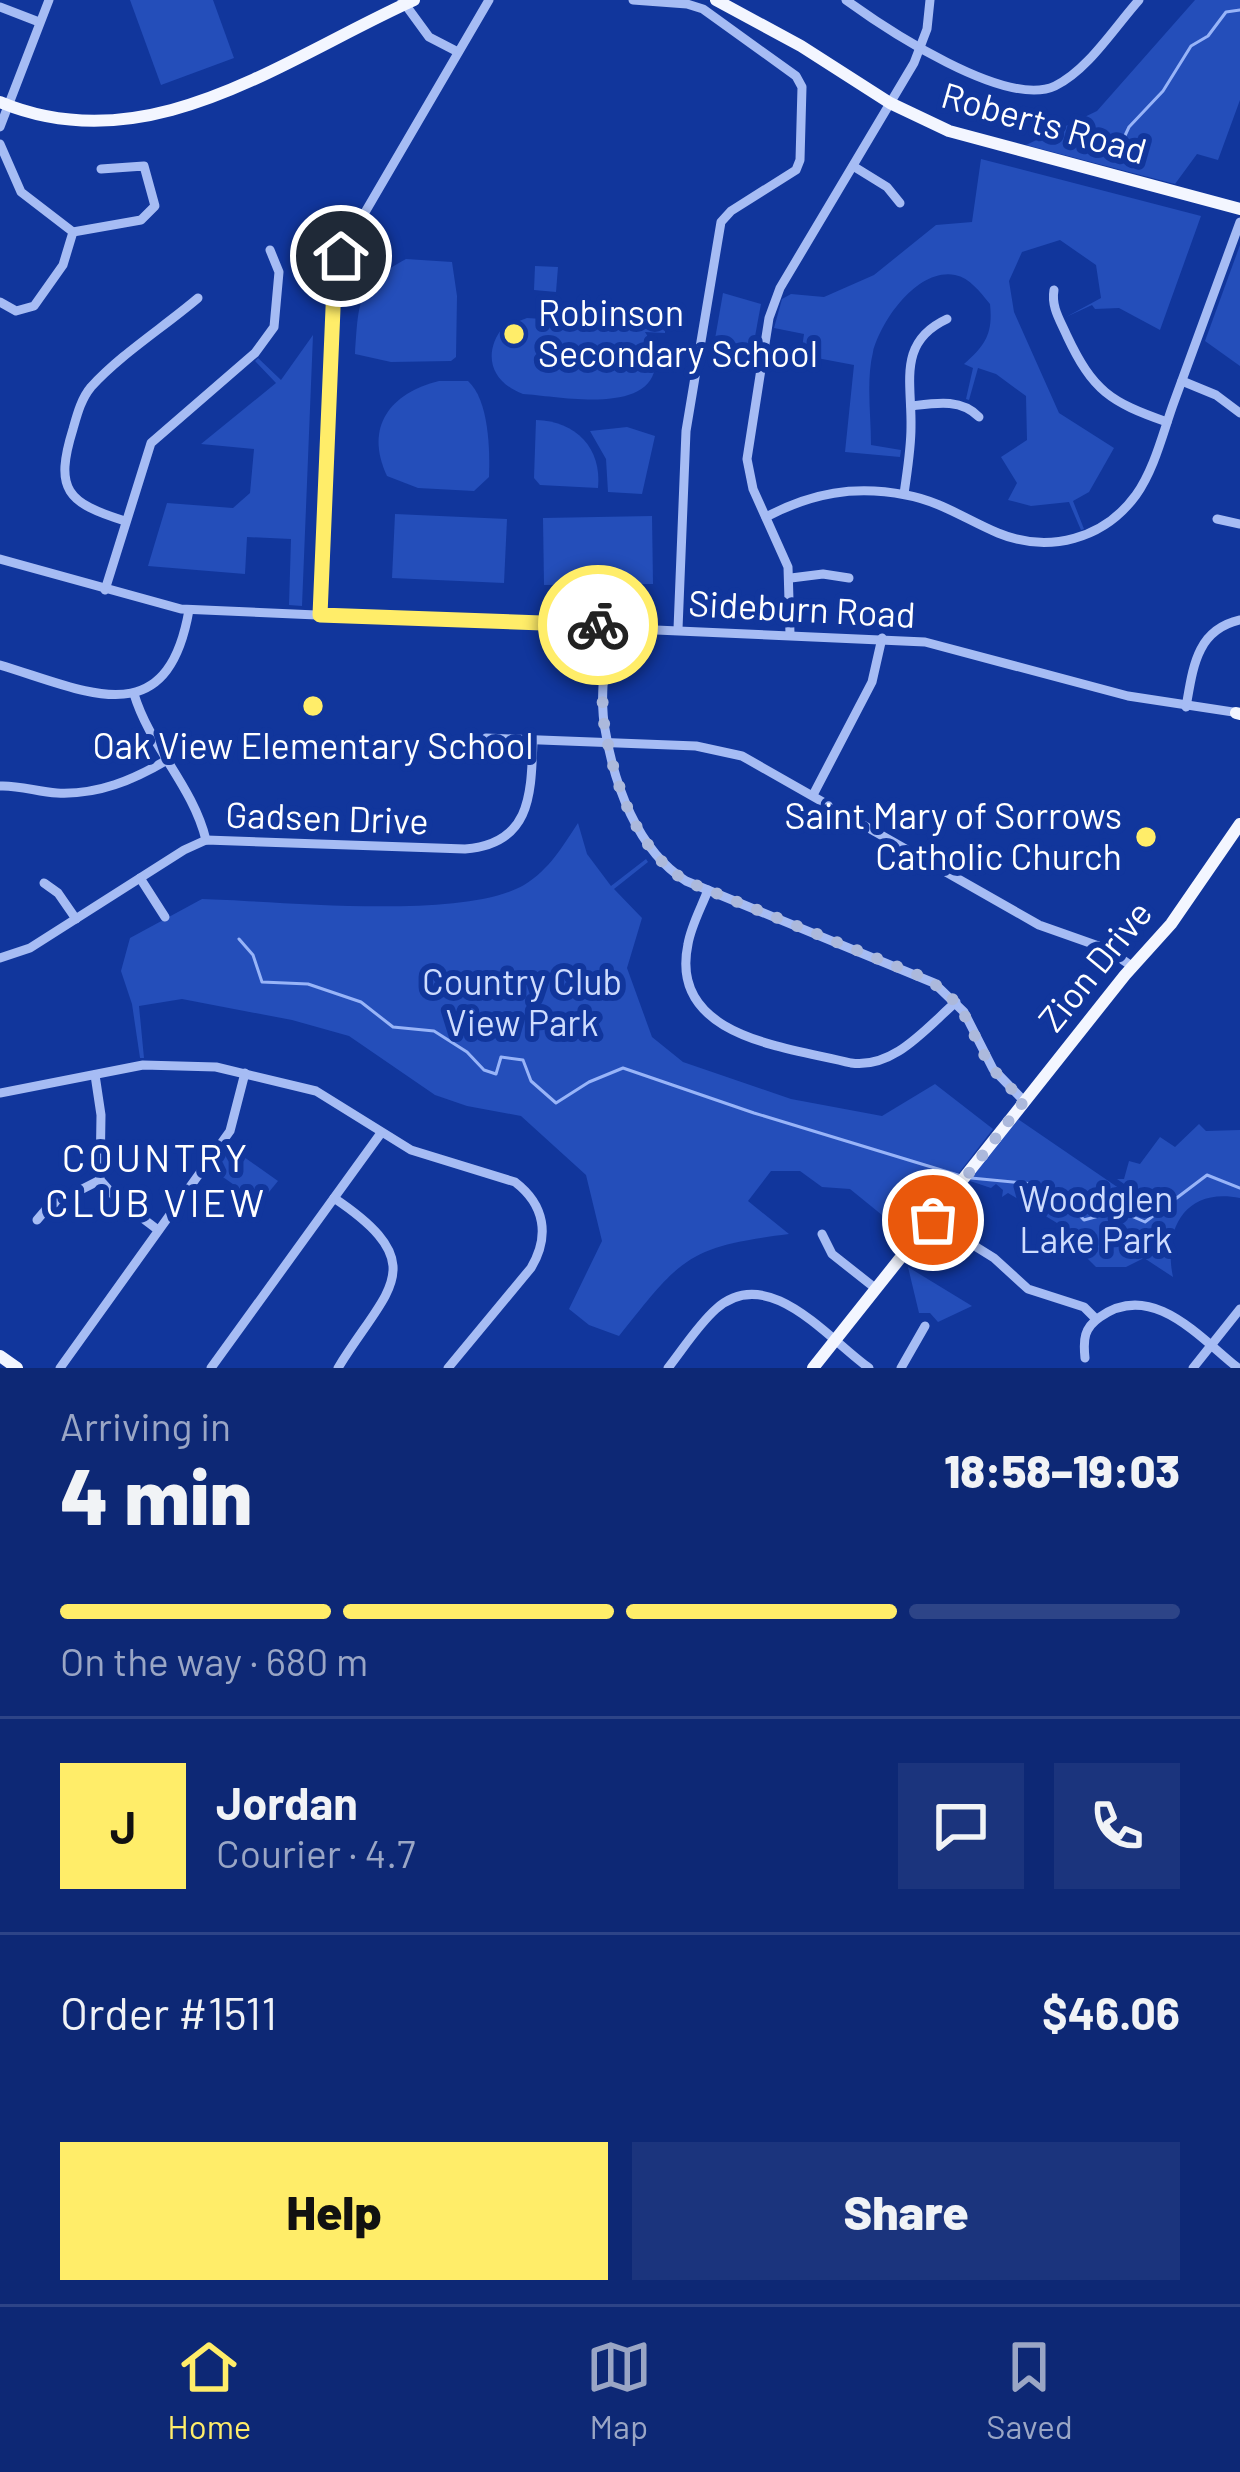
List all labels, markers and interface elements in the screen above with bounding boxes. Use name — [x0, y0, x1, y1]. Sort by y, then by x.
street label: Roberts Road — [937, 72, 1152, 171]
pin — [290, 205, 392, 307]
icon: home — [308, 223, 374, 289]
place label: Robinson Secondary School — [538, 290, 818, 374]
marker: Robinson Secondary School — [501, 321, 527, 347]
courier — [538, 565, 658, 685]
street label: Sideburn Road — [687, 580, 917, 635]
icon: bike — [565, 592, 631, 658]
marker: Oak View Elementary School — [300, 693, 326, 719]
place label: Oak View Elementary School — [92, 723, 534, 766]
street label: Gadsen Drive — [225, 791, 429, 842]
place label: Saint Mary of Sorrows Catholic Church — [785, 793, 1122, 877]
marker: Saint Mary of Sorrows Catholic Church — [1133, 824, 1159, 850]
street label: Zion Drive — [1028, 891, 1159, 1039]
park label: Country Club View Park — [422, 959, 622, 1043]
district label: COUNTRY CLUB VIEW — [45, 1133, 267, 1225]
pin — [882, 1169, 984, 1271]
park label: Woodglen Lake Park — [1019, 1176, 1173, 1260]
icon: bag — [900, 1187, 966, 1253]
text: Arriving in — [60, 1402, 231, 1449]
text: 18:58–19:03 — [944, 1443, 1180, 1497]
text: 4 min — [60, 1447, 253, 1541]
text: On the way · 680 m — [60, 1637, 368, 1684]
button: chat — [898, 1763, 1024, 1889]
button: phone — [1054, 1763, 1180, 1889]
text: Jordan — [216, 1775, 358, 1829]
text: J — [110, 1799, 136, 1853]
text: Courier · 4.7 — [216, 1829, 416, 1876]
text: Order #1511 — [60, 1985, 277, 2039]
text: $46.06 — [1042, 1985, 1180, 2039]
button: Help — [60, 2142, 608, 2280]
button: Share — [632, 2142, 1180, 2280]
tab: Home — [167, 2334, 251, 2446]
tab: Map — [586, 2334, 652, 2446]
tab: Saved — [986, 2334, 1073, 2446]

